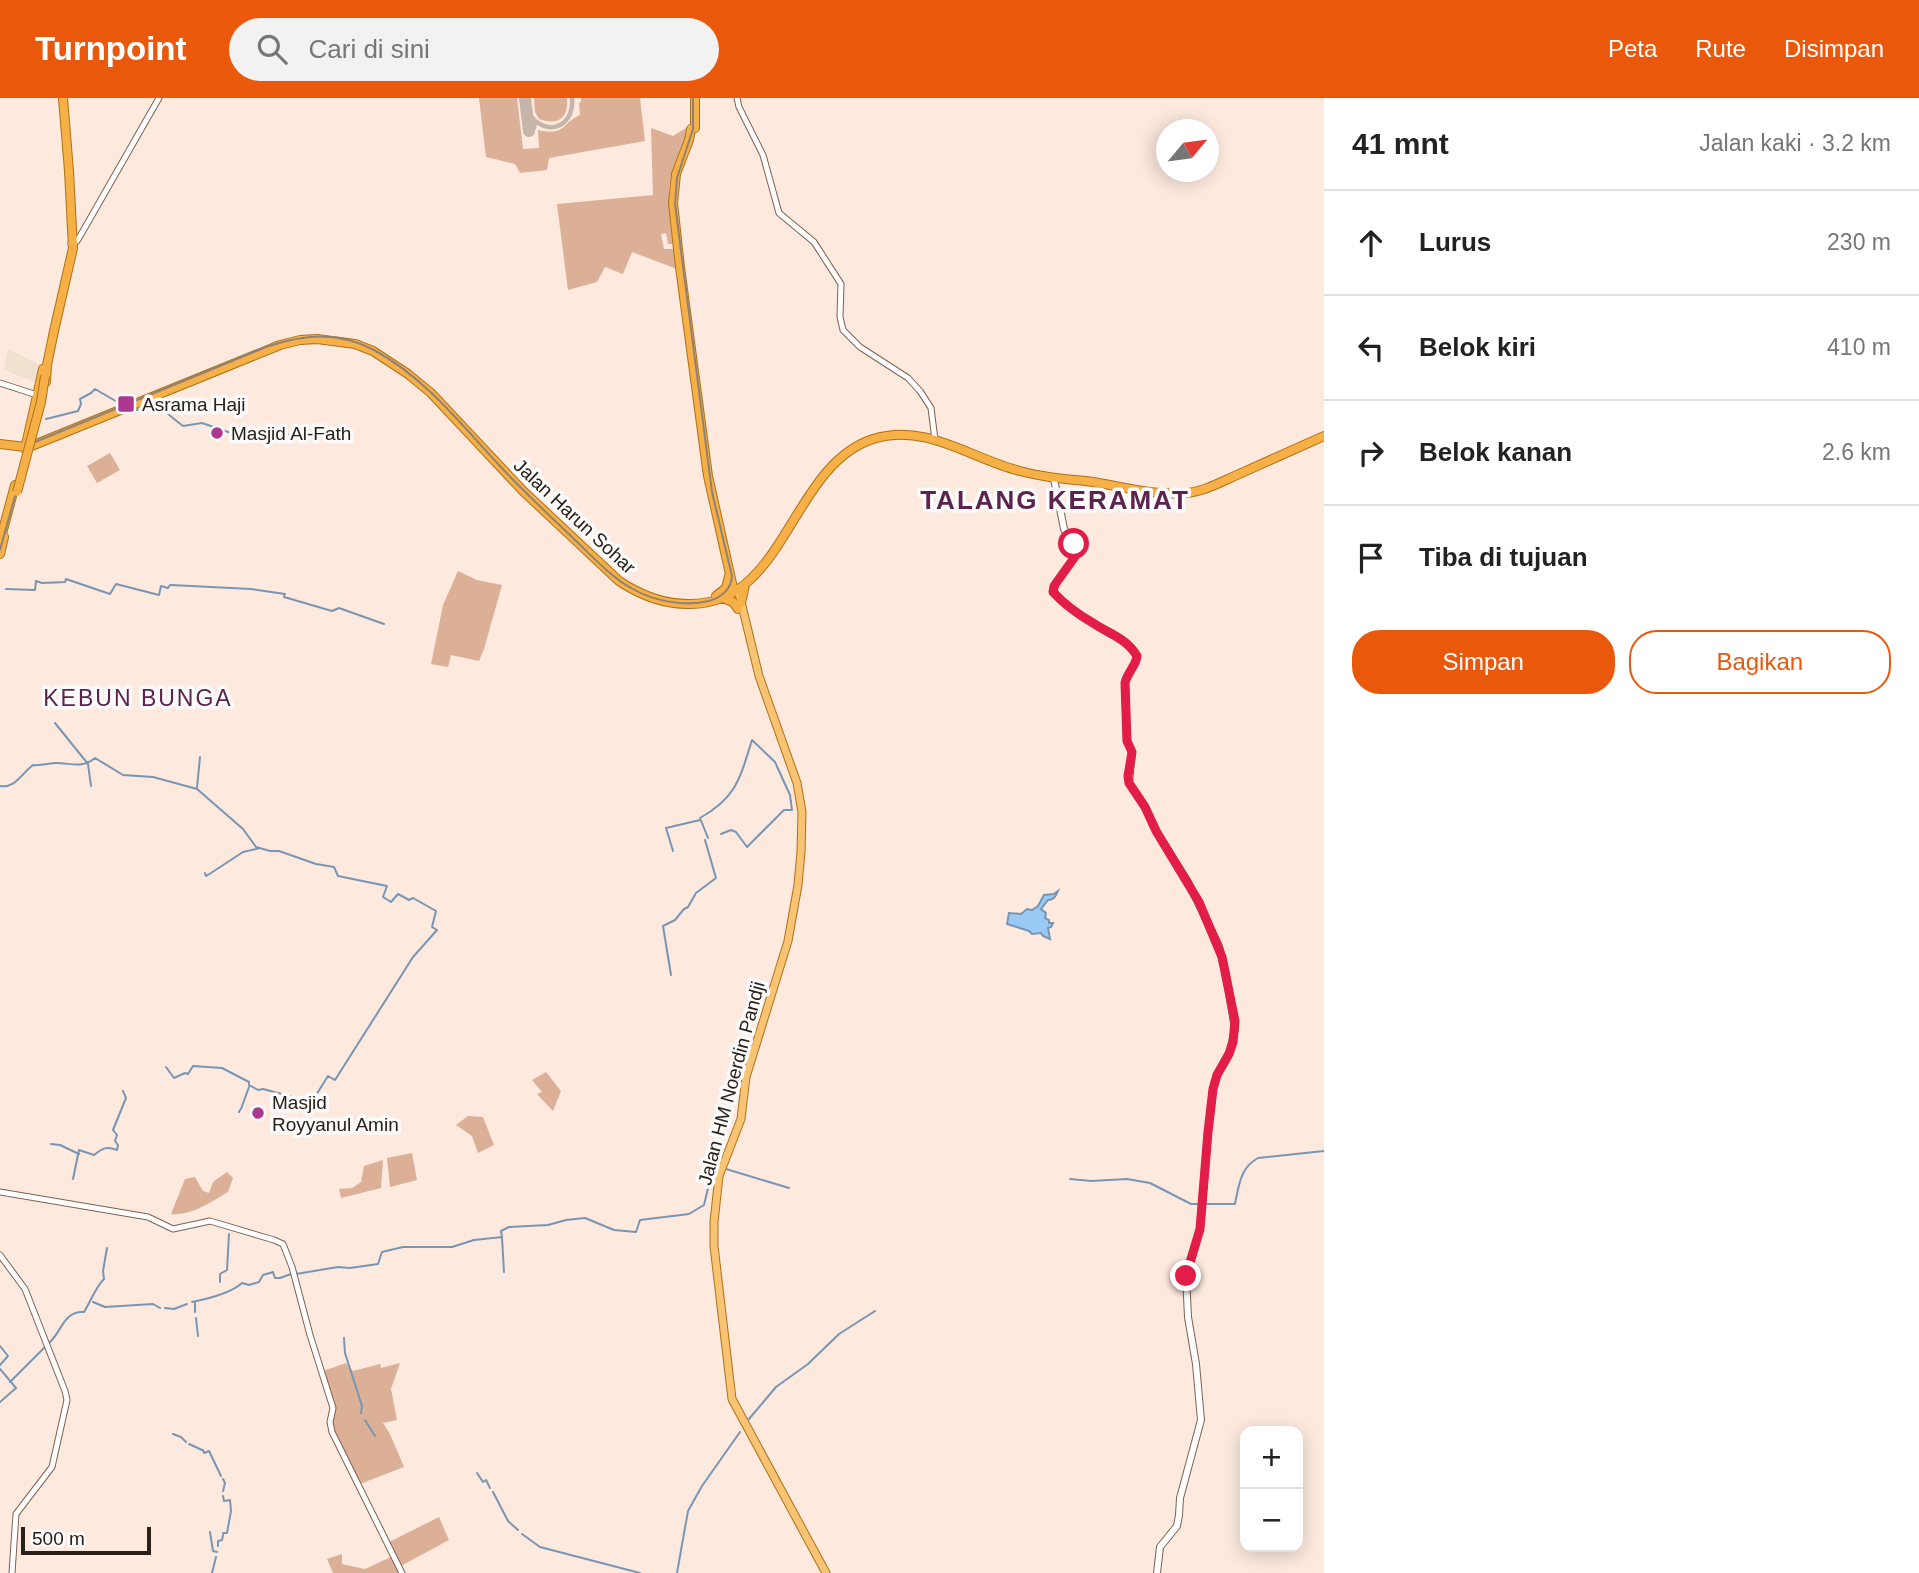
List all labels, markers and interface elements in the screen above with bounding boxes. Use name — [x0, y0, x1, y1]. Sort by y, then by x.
search box — [229, 18, 719, 81]
text: Turnpoint — [35, 30, 187, 67]
icon: search — [253, 30, 291, 68]
text: Cari di sini — [309, 34, 430, 64]
text: Peta — [1608, 35, 1657, 62]
text: Rute — [1695, 35, 1746, 62]
text: Disimpan — [1784, 35, 1884, 62]
north arrow — [1156, 119, 1219, 182]
text: 41 mnt — [1352, 127, 1449, 160]
text: Jalan kaki · 3.2 km — [1699, 130, 1891, 156]
icon: ahead — [1352, 224, 1390, 262]
text: Lurus — [1419, 227, 1491, 257]
text: 230 m — [1827, 229, 1891, 255]
icon: left — [1352, 329, 1390, 367]
text: Belok kiri — [1419, 332, 1536, 362]
text: 410 m — [1827, 334, 1891, 360]
marker: Asrama Haji — [116, 394, 136, 414]
place label: Asrama Haji — [142, 394, 245, 415]
place label: Masjid Al-Fath — [231, 423, 351, 444]
marker: Masjid Al-Fath — [209, 425, 225, 441]
icon: right — [1352, 434, 1390, 472]
text: Belok kanan — [1419, 437, 1572, 467]
text: 2.6 km — [1822, 439, 1891, 465]
street label: Jalan Harun Sohar — [510, 455, 640, 579]
district label: TALANG KERAMAT — [920, 485, 1190, 515]
route start — [1058, 528, 1089, 559]
icon: arrive — [1352, 539, 1390, 577]
text: Tiba di tujuan — [1419, 542, 1588, 572]
button: Simpan — [1352, 630, 1615, 694]
button: Bagikan — [1629, 630, 1891, 694]
district label: KEBUN BUNGA — [43, 685, 233, 711]
street label: Jalan HM Noerdin Pandji — [694, 979, 769, 1187]
place label: Masjid Royyanul Amin — [272, 1092, 399, 1135]
marker: Masjid Royyanul Amin — [250, 1105, 266, 1121]
route end — [1170, 1260, 1201, 1291]
map controls — [1240, 1426, 1303, 1552]
button: + — [1240, 1426, 1303, 1489]
button: − — [1240, 1489, 1303, 1552]
scale bar — [21, 1524, 150, 1556]
text: 500 m — [32, 1528, 85, 1549]

